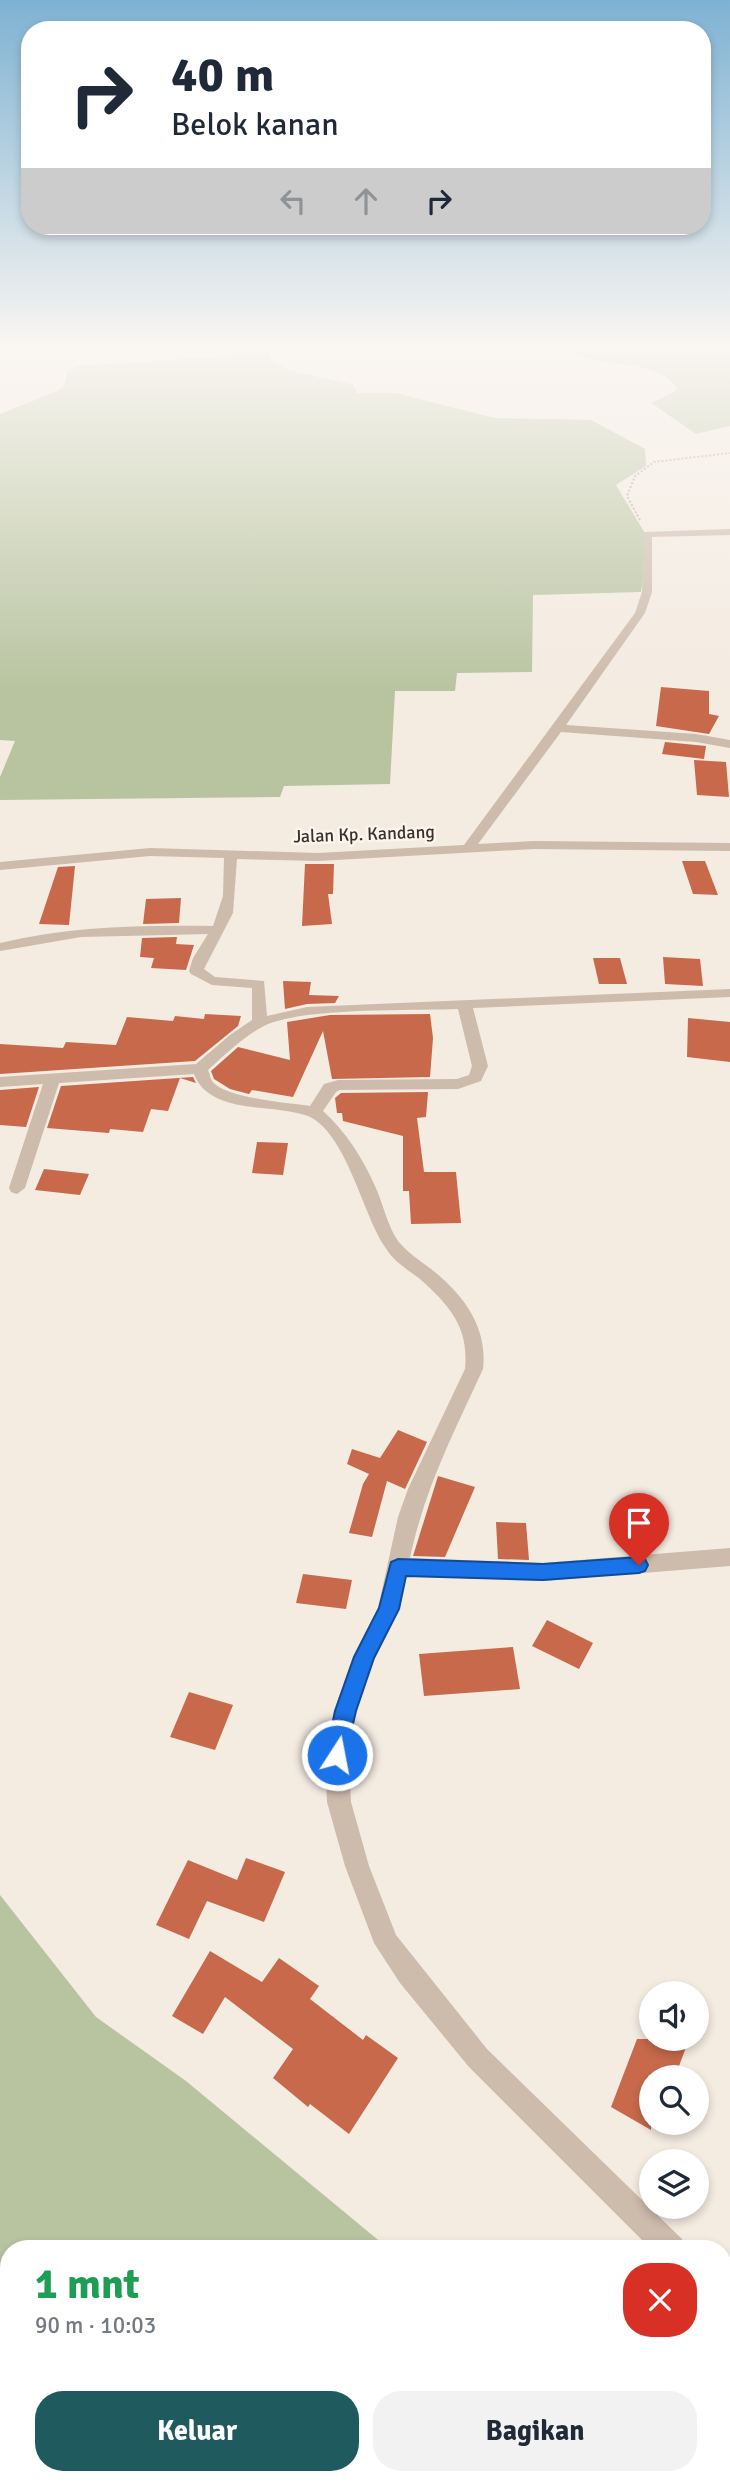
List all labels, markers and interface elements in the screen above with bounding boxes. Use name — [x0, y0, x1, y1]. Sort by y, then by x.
text: 40 m — [171, 45, 274, 105]
icon: right — [56, 49, 147, 140]
text: Belok kanan — [171, 105, 339, 144]
icon: left — [274, 182, 312, 220]
icon: ahead — [347, 182, 385, 220]
icon: right — [420, 182, 458, 220]
street label: Jalan Kp. Kandang — [293, 821, 435, 847]
pin — [609, 1493, 669, 1565]
icon: arrive — [620, 1504, 658, 1542]
position arrow — [300, 1718, 374, 1792]
map controls — [639, 1981, 709, 2219]
button: sound — [639, 1981, 709, 2051]
button: search — [639, 2065, 709, 2135]
button: layers — [639, 2149, 709, 2219]
text: 1 mnt — [35, 2259, 140, 2310]
button: close — [623, 2263, 697, 2337]
text: 90 m · 10:03 — [35, 2311, 156, 2340]
button: Keluar — [35, 2391, 359, 2471]
button: Bagikan — [373, 2391, 697, 2471]

